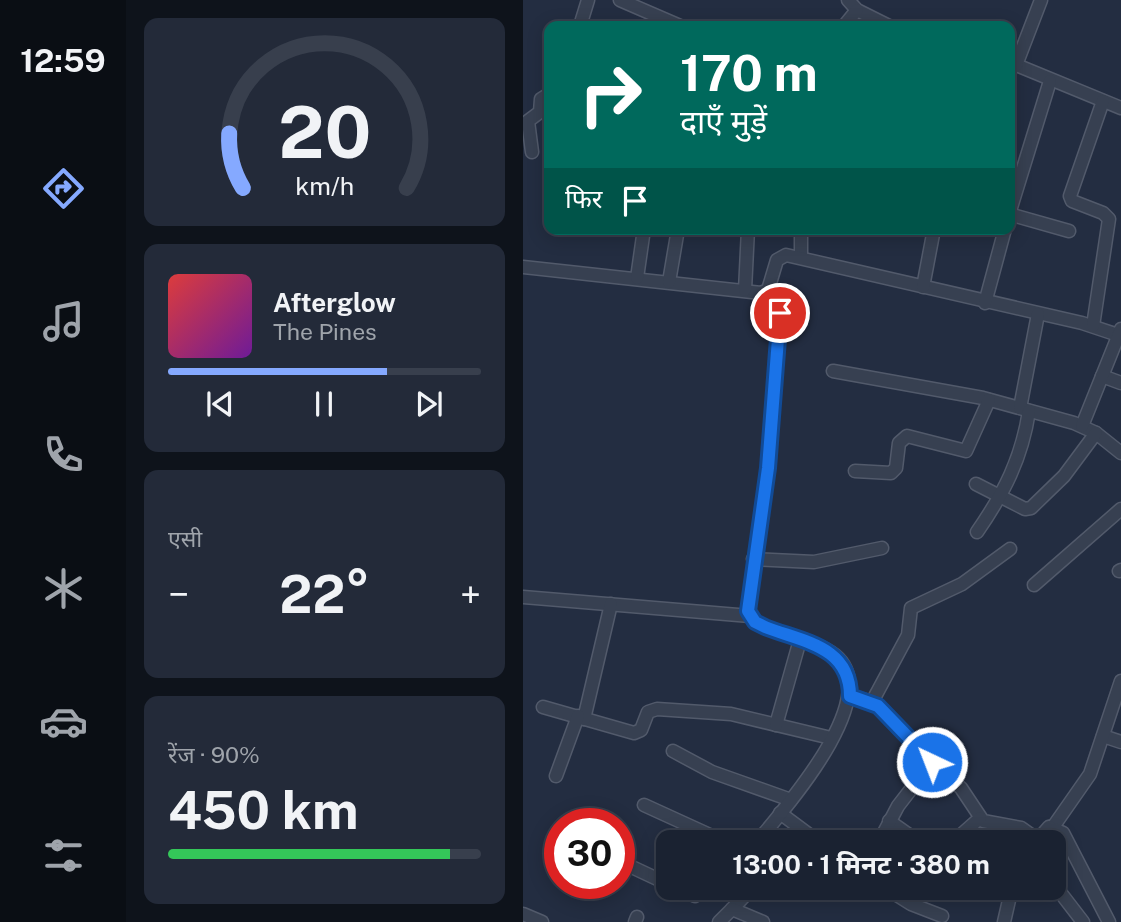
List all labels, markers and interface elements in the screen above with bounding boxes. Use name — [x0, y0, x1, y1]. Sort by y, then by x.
text: 12:59 — [20, 42, 106, 79]
text: 170 m — [680, 44, 818, 102]
icon: right — [565, 49, 656, 140]
text: 20 — [278, 89, 371, 174]
text: दाएँ मुड़ें — [680, 103, 767, 140]
icon: directions — [39, 164, 88, 213]
text: km/h — [295, 171, 354, 201]
icon: arrive — [616, 182, 654, 220]
text: फिर — [565, 183, 602, 214]
pin — [750, 283, 810, 343]
text: Afterglow — [273, 287, 396, 318]
icon: arrive — [761, 294, 799, 332]
icon: music — [39, 297, 88, 346]
text: The Pines — [273, 318, 377, 345]
icon: previous — [201, 385, 239, 423]
icon: pause — [305, 385, 343, 423]
icon: next — [410, 385, 448, 423]
icon: phone — [39, 430, 88, 479]
text: एसी — [168, 525, 202, 552]
icon: climate — [39, 564, 88, 613]
text: 22° — [279, 564, 370, 625]
text: − — [168, 572, 189, 617]
text: + — [460, 572, 481, 617]
icon: car — [39, 697, 88, 746]
position arrow — [895, 725, 969, 799]
text: रेंज · 90% — [168, 741, 260, 768]
text: 450 km — [168, 780, 359, 841]
speed limit sign: 30 — [544, 808, 635, 899]
icon: filters — [39, 831, 88, 880]
text: 13:00 · 1 मिनट · 380 m — [732, 849, 990, 880]

